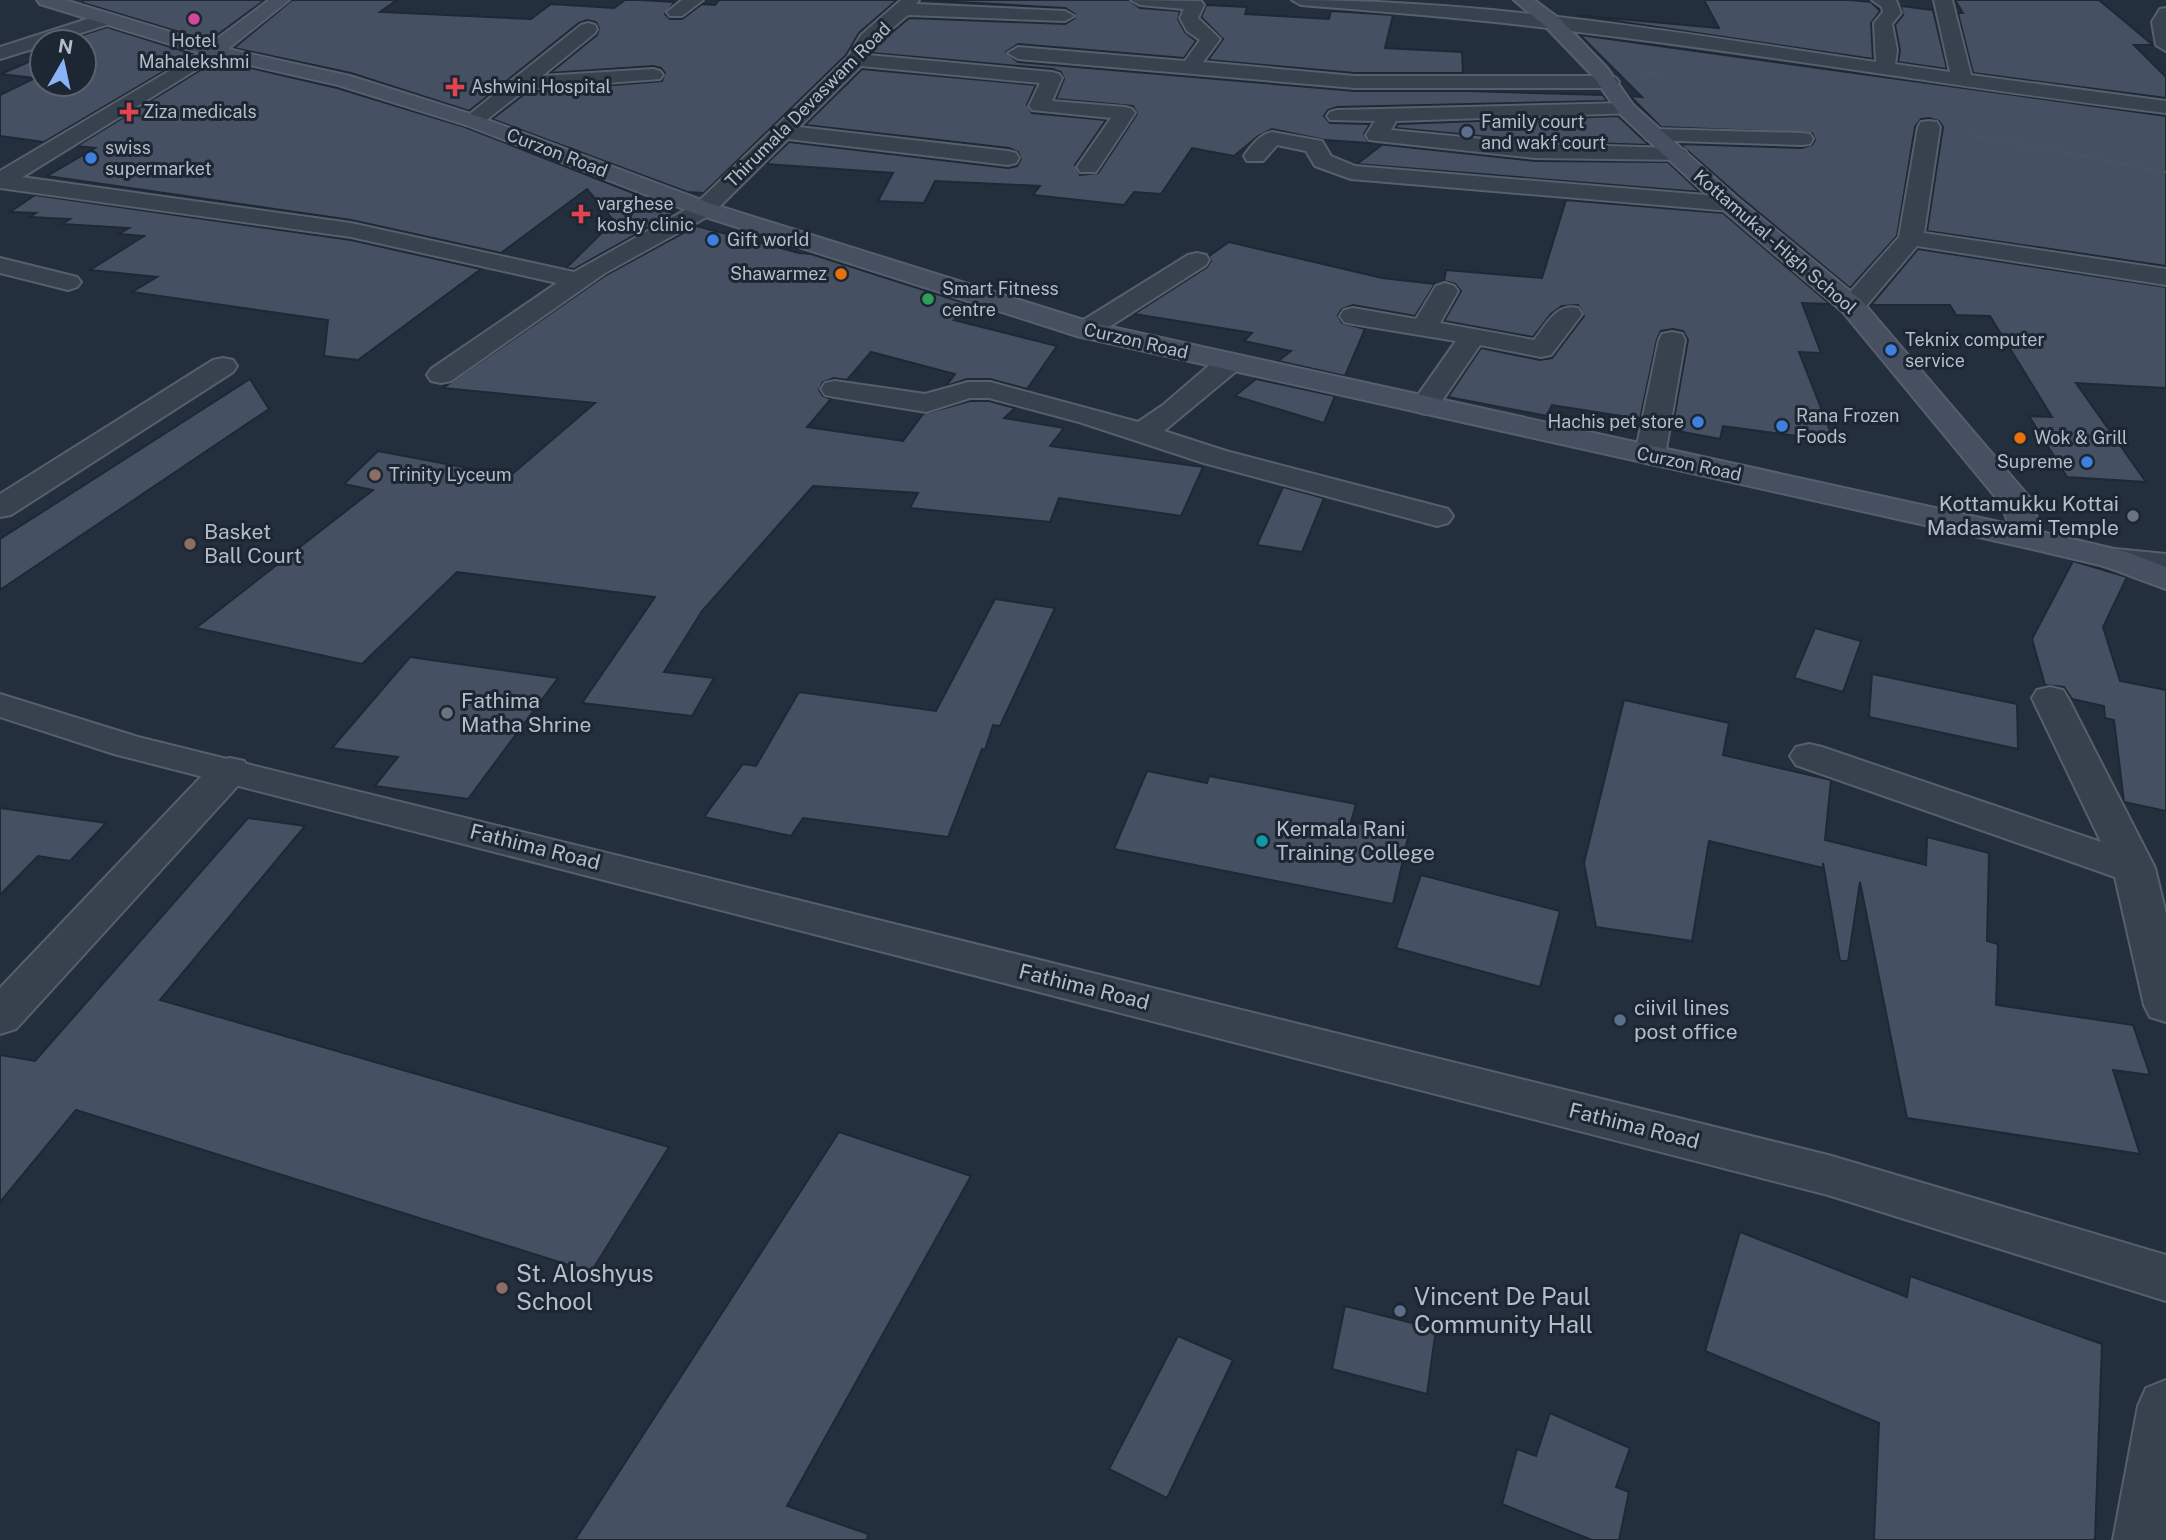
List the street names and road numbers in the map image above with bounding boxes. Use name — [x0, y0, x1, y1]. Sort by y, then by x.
street label: Thirumala Devaswam Road — [721, 18, 895, 192]
street label: Curzon Road — [504, 124, 611, 181]
street label: Kottamukal - High School — [1690, 165, 1861, 318]
street label: Curzon Road — [1082, 318, 1190, 363]
street label: Curzon Road — [1635, 442, 1743, 485]
street label: Fathima Road — [467, 818, 603, 875]
street label: Fathima Road — [1016, 958, 1152, 1015]
street label: Fathima Road — [1566, 1097, 1702, 1154]

